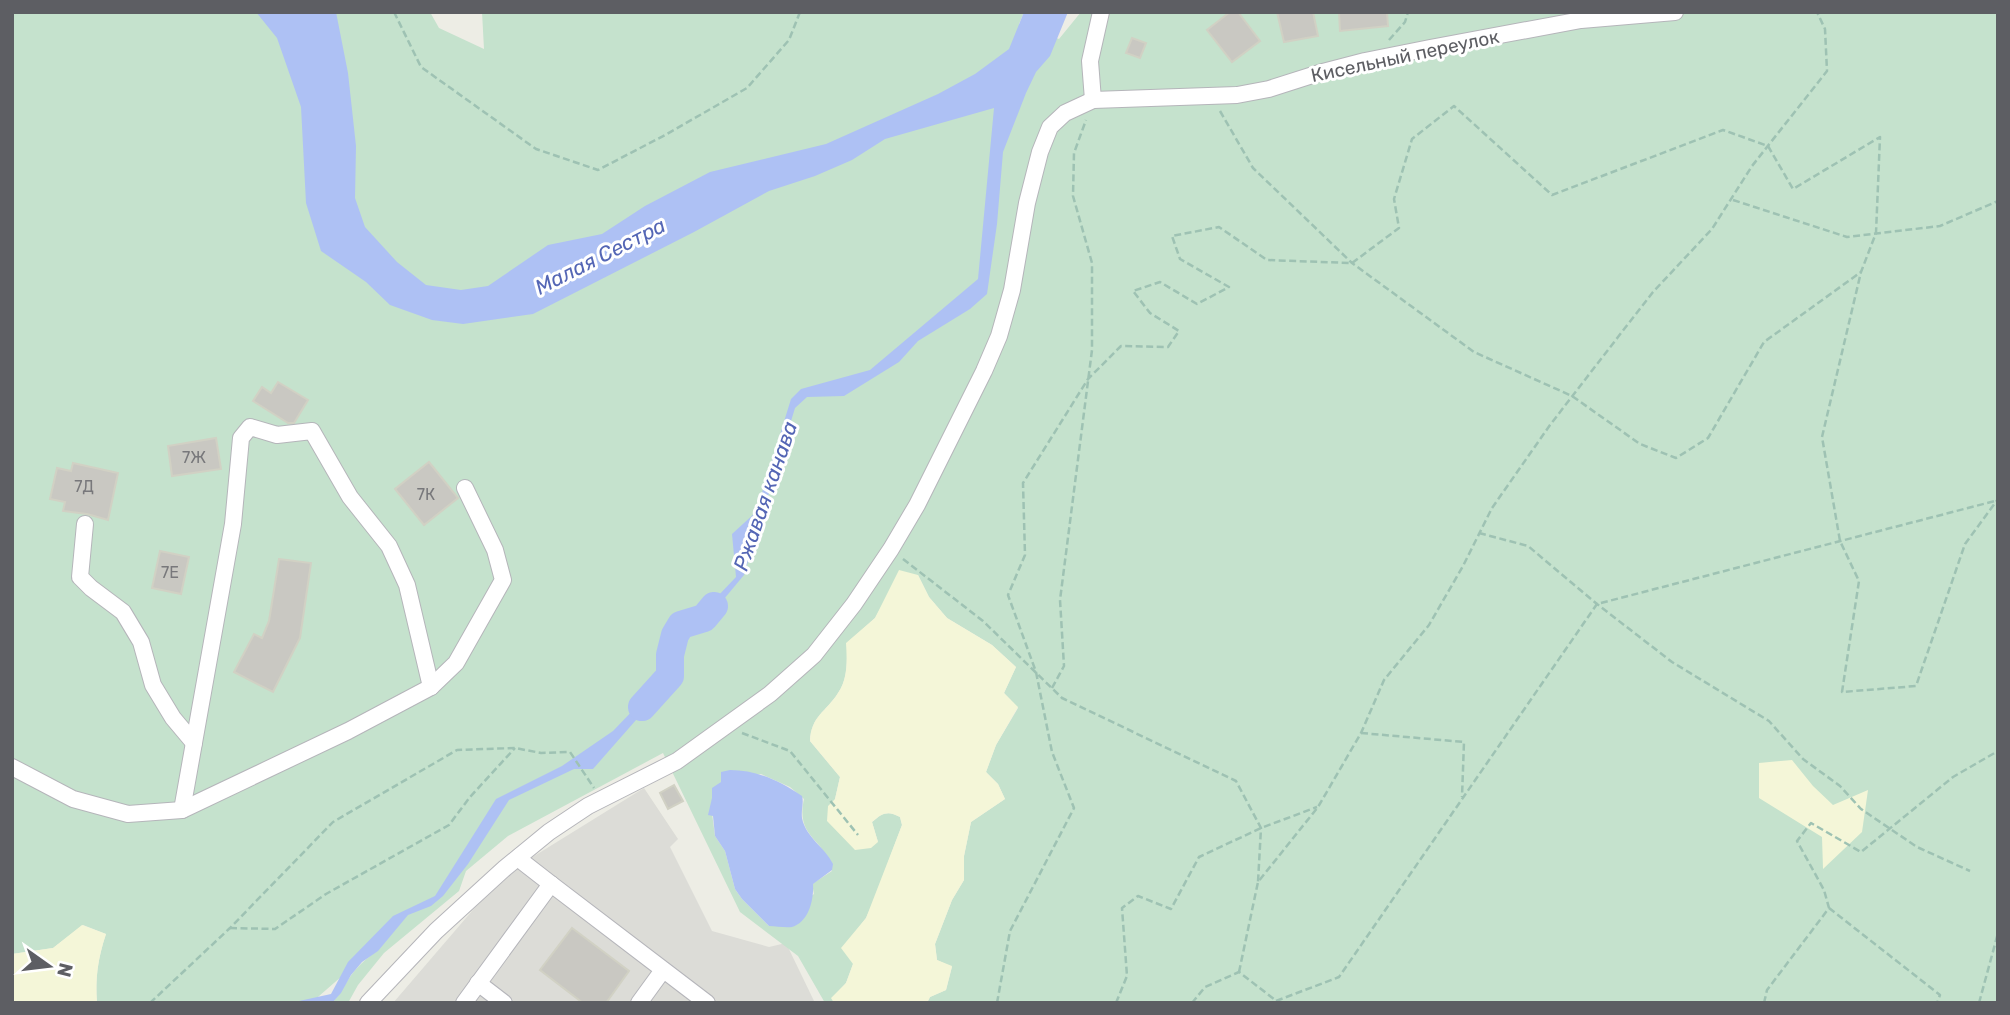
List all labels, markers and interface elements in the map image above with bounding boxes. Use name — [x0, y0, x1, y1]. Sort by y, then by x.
street label: Кисельный переулок — [1309, 25, 1501, 87]
water label: Малая Сестра — [531, 212, 669, 300]
water label: Ржавая канава — [728, 418, 802, 574]
house number: 7Ж — [182, 448, 206, 467]
house number: 7Д — [74, 477, 94, 496]
house number: 7К — [417, 485, 435, 504]
house number: 7Е — [161, 563, 179, 582]
north arrow — [14, 931, 84, 1001]
text: N — [52, 961, 78, 979]

